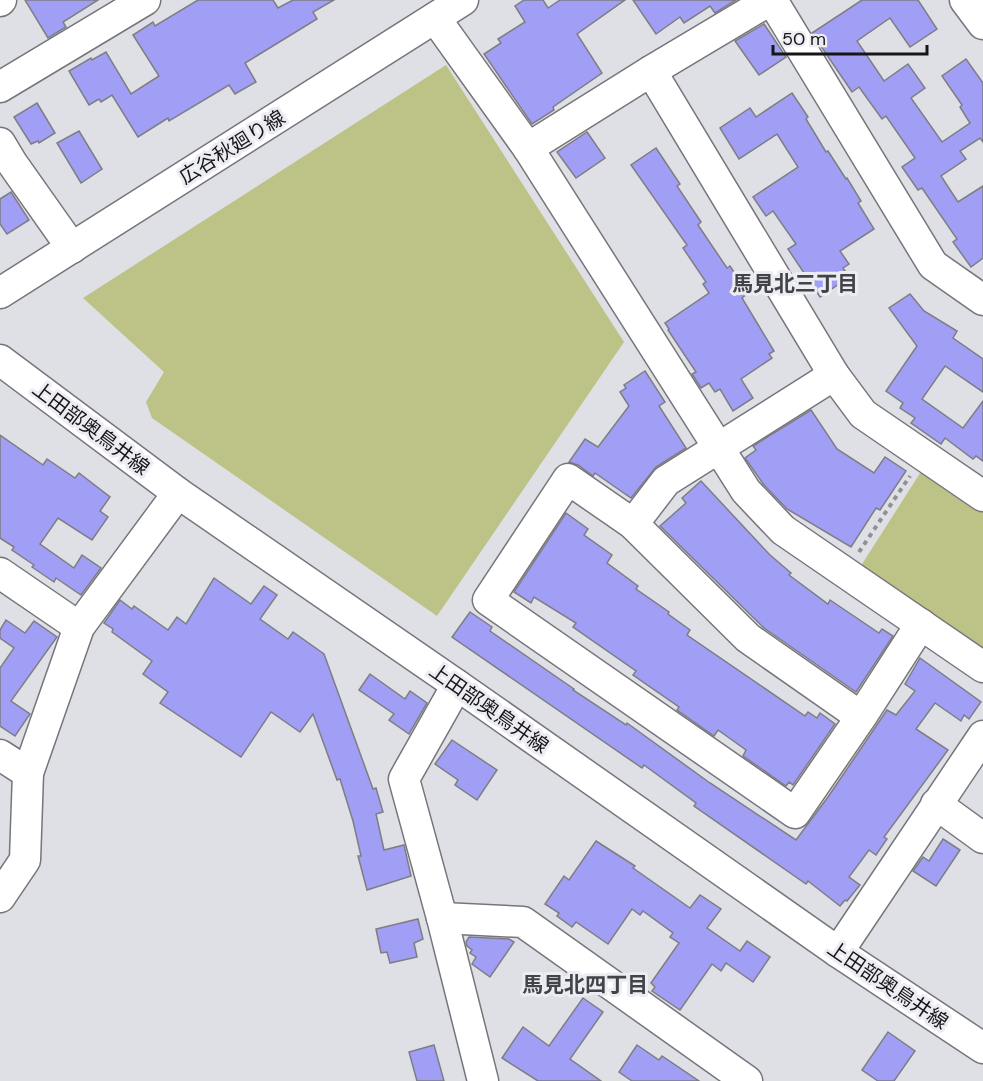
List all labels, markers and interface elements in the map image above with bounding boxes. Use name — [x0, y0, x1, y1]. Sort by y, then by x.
scale bar — [773, 18, 928, 56]
text: 50 m — [782, 27, 826, 51]
street label: 広谷秋廻り線 — [174, 104, 290, 190]
district label: 馬見北三丁目 — [732, 270, 858, 298]
street label: 上田部奥鳥井線 — [27, 375, 155, 481]
street label: 上田部奥鳥井線 — [424, 657, 554, 759]
street label: 上田部奥鳥井線 — [823, 935, 953, 1035]
district label: 馬見北四丁目 — [522, 971, 648, 999]

